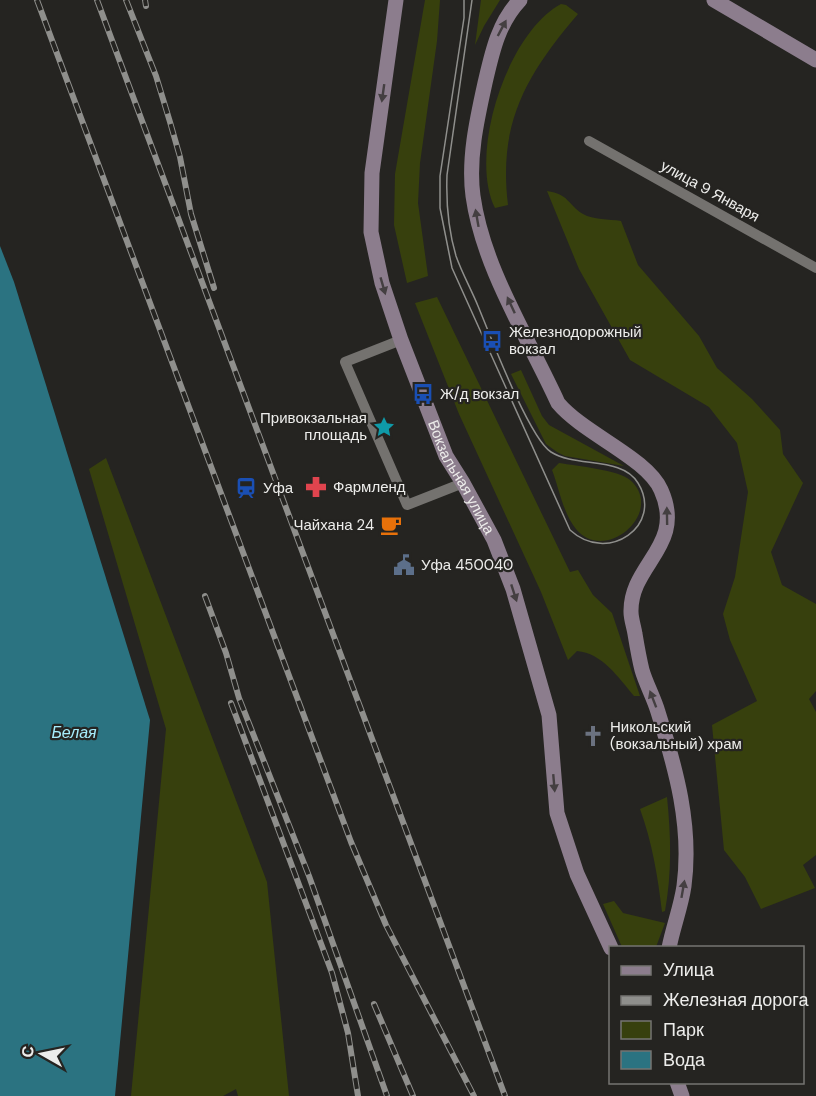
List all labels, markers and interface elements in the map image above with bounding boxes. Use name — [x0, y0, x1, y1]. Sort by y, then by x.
one-way arrow — [497, 19, 507, 36]
one-way arrow — [379, 84, 388, 103]
street label: улица 9 Января — [657, 156, 763, 226]
one-way arrow — [472, 209, 481, 228]
one-way arrow — [379, 277, 388, 295]
one-way arrow — [506, 296, 515, 313]
place label: Железнодорожный вокзал — [509, 322, 642, 359]
bus stop icon: Железнодорожный вокзал — [480, 329, 504, 353]
bus stop icon: Ж/д вокзал — [411, 382, 435, 406]
place label: Ж/д вокзал — [440, 384, 519, 404]
place label: Привокзальная площадь — [260, 408, 367, 445]
place icon: Привокзальная площадь — [372, 415, 396, 439]
street label: Вокзальная улица — [423, 417, 499, 539]
pharmacy icon: Фармленд — [304, 475, 328, 499]
station icon: Уфа — [234, 476, 258, 500]
place label: Фармленд — [333, 477, 406, 497]
place label: Уфа — [263, 478, 294, 498]
one-way arrow — [662, 506, 672, 525]
cafe icon: Чайхана 24 — [379, 513, 403, 537]
place label: Чайхана 24 — [294, 515, 374, 535]
public building icon: Уфа 450040 — [392, 553, 416, 577]
place label: Уфа 450040 — [421, 555, 513, 575]
one-way arrow — [510, 585, 520, 603]
one-way arrow — [648, 690, 658, 708]
place label: Никольский (вокзальный) храм — [610, 717, 742, 754]
water label: Белая — [51, 722, 97, 743]
church icon: Никольский (вокзальный) храм — [581, 724, 605, 748]
one-way arrow — [549, 774, 559, 793]
one-way arrow — [679, 879, 688, 898]
legend — [609, 946, 804, 1084]
text: Улица — [663, 958, 715, 982]
text: Железная дорога — [663, 988, 809, 1012]
text: Парк — [663, 1018, 704, 1042]
north arrow — [12, 1024, 72, 1084]
text: С — [16, 1044, 39, 1059]
text: Вода — [663, 1048, 706, 1072]

